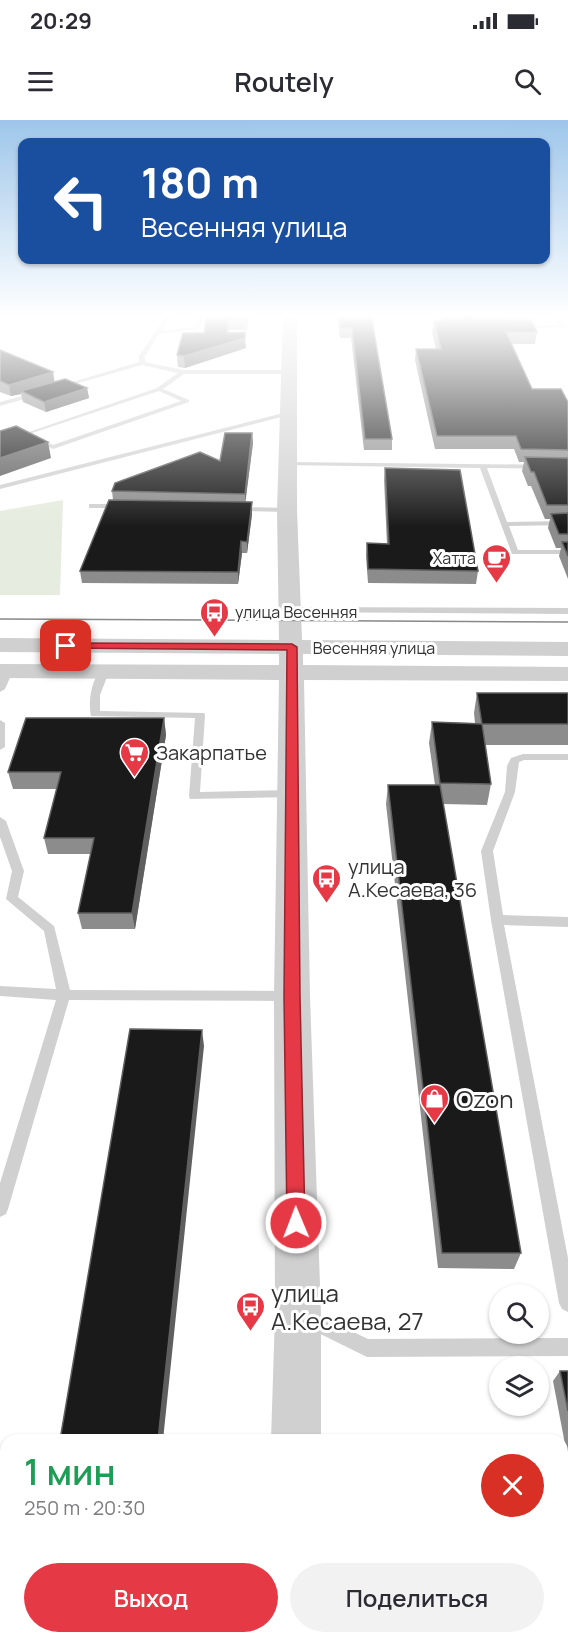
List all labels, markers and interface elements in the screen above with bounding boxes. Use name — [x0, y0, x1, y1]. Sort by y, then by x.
text: 20:29 — [30, 6, 92, 36]
text: Routely — [234, 63, 334, 100]
icon: menu — [24, 65, 57, 98]
icon: search — [511, 65, 544, 98]
text: 180 m — [141, 153, 259, 211]
icon: left — [42, 162, 120, 240]
text: Весенняя улица — [141, 208, 347, 245]
cafe icon: Хатта — [481, 542, 513, 584]
place label: Хатта — [433, 547, 476, 569]
bus stop icon: улица Весенняя — [198, 596, 230, 638]
place label: улица Весенняя — [235, 601, 357, 623]
pin — [40, 620, 91, 671]
icon: arrive — [49, 629, 82, 662]
street label: Весенняя улица — [313, 637, 435, 659]
supermarket icon: Закарпатье — [119, 736, 151, 778]
place label: Закарпатье — [156, 739, 267, 766]
place label: улица А.Кесаева, 36 — [348, 853, 477, 903]
bus stop icon: улица А.Кесаева, 36 — [311, 862, 343, 904]
shop icon: Ozon — [419, 1082, 451, 1124]
place label: Ozon — [456, 1082, 514, 1115]
position arrow — [264, 1191, 328, 1255]
place label: улица А.Кесаева, 27 — [271, 1276, 424, 1337]
map controls — [489, 1284, 549, 1416]
button: search — [489, 1284, 549, 1344]
bus stop icon: улица А.Кесаева, 27 — [234, 1290, 266, 1332]
button: layers — [489, 1356, 549, 1416]
text: 1 мин — [24, 1447, 116, 1496]
button: close — [481, 1454, 544, 1517]
text: 250 m · 20:30 — [24, 1494, 145, 1521]
button: Выход — [24, 1563, 278, 1632]
button: Поделиться — [290, 1563, 544, 1632]

